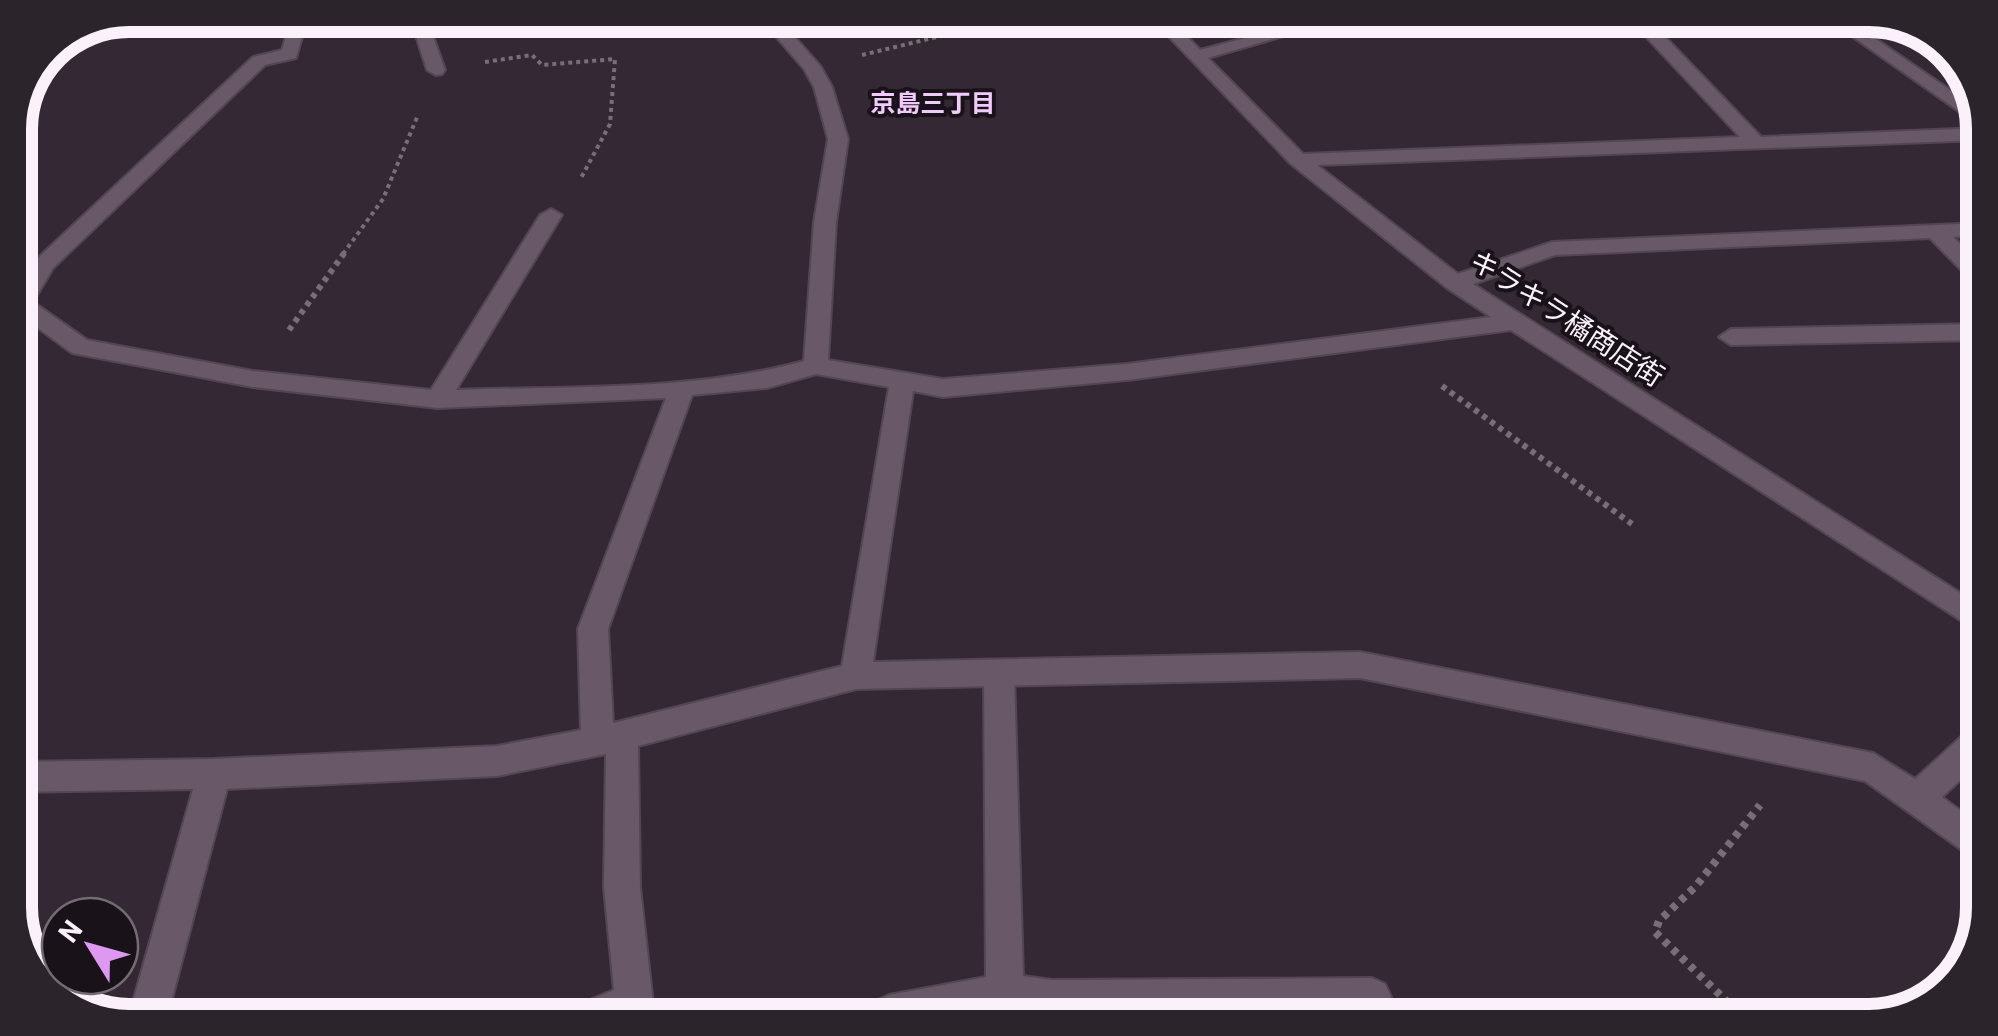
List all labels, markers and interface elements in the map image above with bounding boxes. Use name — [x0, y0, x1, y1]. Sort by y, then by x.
district label: 京島三丁目 — [870, 87, 996, 117]
street label: キラキラ橘商店街 — [1464, 242, 1671, 392]
north arrow — [40, 896, 140, 996]
text: N — [50, 913, 88, 948]

